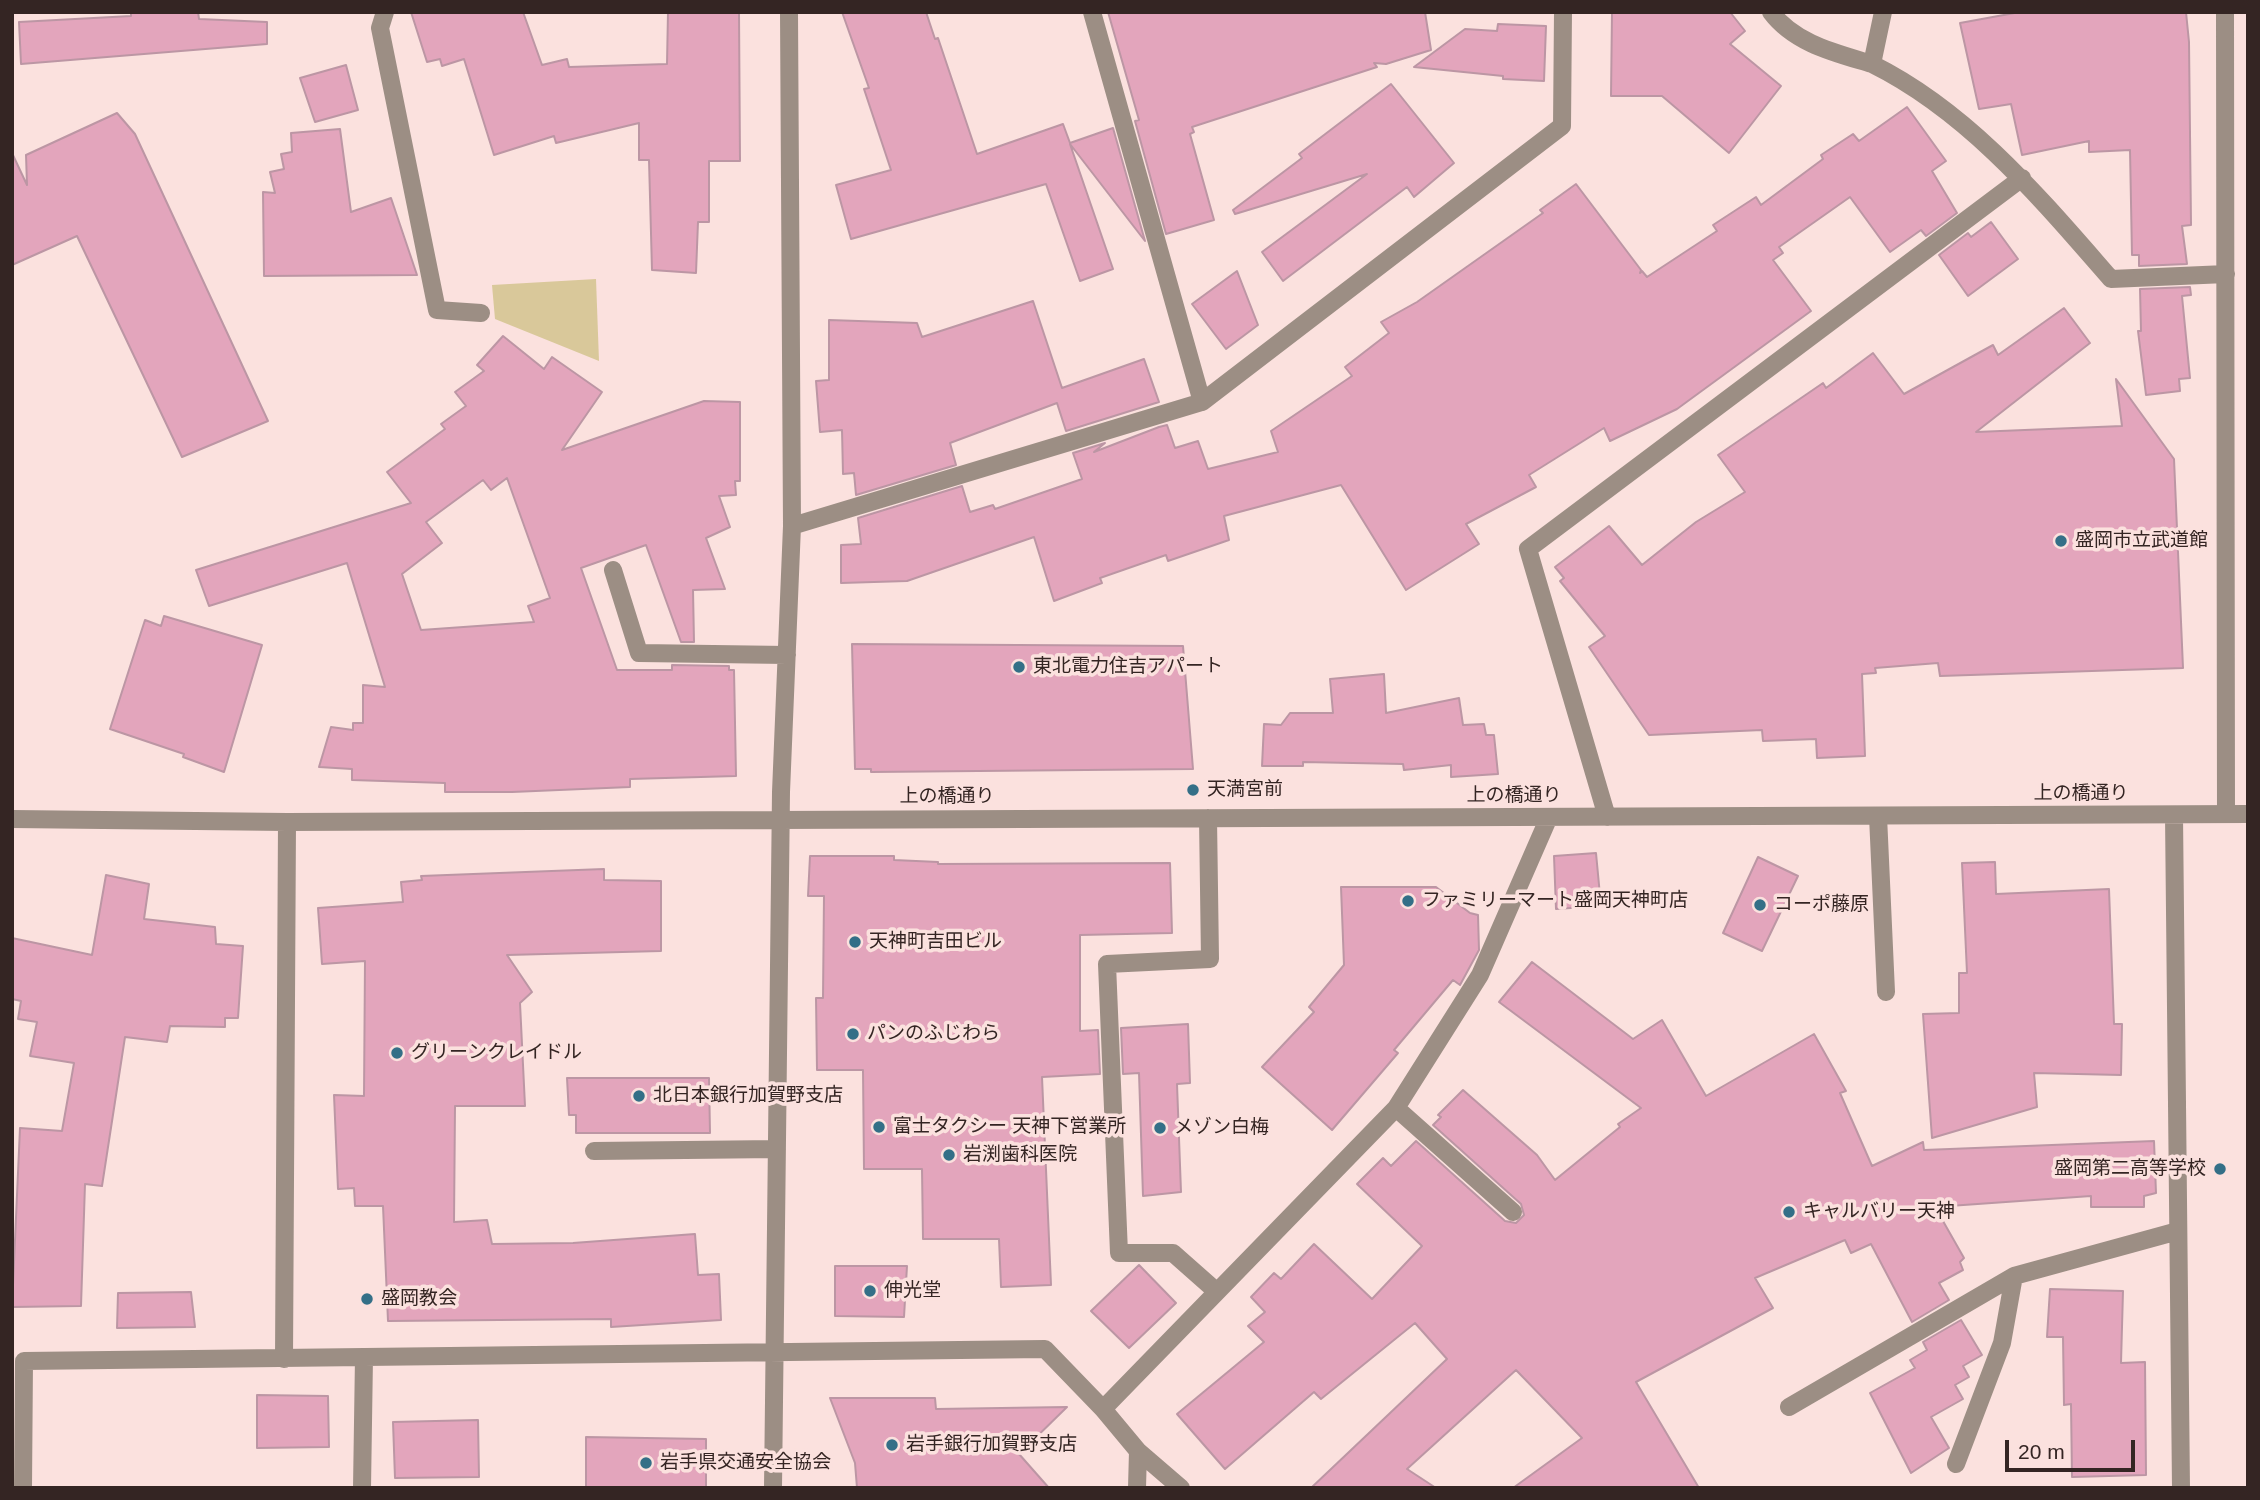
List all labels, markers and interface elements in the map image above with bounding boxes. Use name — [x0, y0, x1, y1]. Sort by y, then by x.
place label: 盛岡市立武道館 — [2075, 530, 2208, 552]
marker: 盛岡市立武道館 — [2053, 533, 2069, 549]
place label: 東北電力住吉アパート — [1033, 656, 1223, 678]
marker: 東北電力住吉アパート — [1011, 659, 1027, 675]
place label: 天満宮前 — [1207, 779, 1283, 801]
marker: 天満宮前 — [1185, 782, 1201, 798]
street label: 上の橋通り — [2034, 783, 2128, 805]
street label: 上の橋通り — [1467, 785, 1561, 807]
street label: 上の橋通り — [900, 786, 994, 808]
place label: ファミリーマート盛岡天神町店 — [1422, 890, 1688, 912]
marker: ファミリーマート盛岡天神町店 — [1400, 893, 1416, 909]
place label: コーポ藤原 — [1774, 894, 1869, 916]
marker: コーポ藤原 — [1752, 897, 1768, 913]
place label: 天神町吉田ビル — [869, 931, 1002, 953]
marker: 天神町吉田ビル — [847, 934, 863, 950]
place label: パンのふじわら — [867, 1023, 1000, 1045]
marker: パンのふじわら — [845, 1026, 861, 1042]
place label: グリーンクレイドル — [411, 1042, 582, 1064]
marker: グリーンクレイドル — [389, 1045, 405, 1061]
place label: 北日本銀行加賀野支店 — [653, 1085, 843, 1107]
marker: 北日本銀行加賀野支店 — [631, 1088, 647, 1104]
place label: 富士タクシー 天神下営業所 — [893, 1116, 1126, 1138]
place label: メゾン白梅 — [1174, 1117, 1269, 1139]
marker: 富士タクシー 天神下営業所 — [871, 1119, 887, 1135]
marker: メゾン白梅 — [1152, 1120, 1168, 1136]
place label: 岩渕歯科医院 — [963, 1144, 1077, 1166]
marker: 岩渕歯科医院 — [941, 1147, 957, 1163]
place label: 盛岡第二高等学校 — [2054, 1158, 2206, 1180]
marker: 盛岡第二高等学校 — [2212, 1161, 2228, 1177]
place label: キャルバリー天神 — [1803, 1201, 1955, 1223]
marker: キャルバリー天神 — [1781, 1204, 1797, 1220]
place label: 伸光堂 — [884, 1280, 941, 1302]
marker: 伸光堂 — [862, 1283, 878, 1299]
place label: 盛岡教会 — [381, 1288, 457, 1310]
marker: 盛岡教会 — [359, 1291, 375, 1307]
scale bar — [2008, 1426, 2138, 1470]
place label: 岩手銀行加賀野支店 — [906, 1434, 1077, 1456]
marker: 岩手銀行加賀野支店 — [884, 1437, 900, 1453]
text: 20 m — [2018, 1440, 2065, 1463]
place label: 岩手県交通安全協会 — [660, 1452, 831, 1474]
marker: 岩手県交通安全協会 — [638, 1455, 654, 1471]

